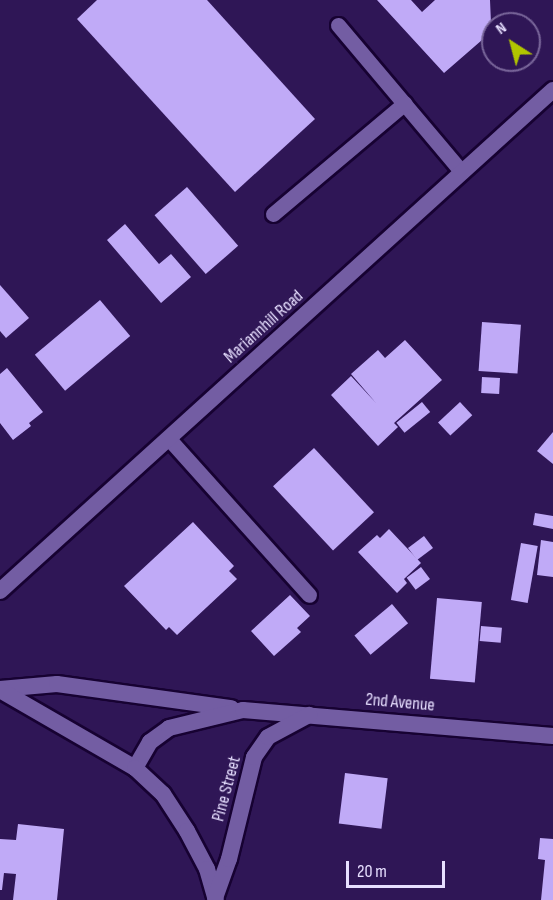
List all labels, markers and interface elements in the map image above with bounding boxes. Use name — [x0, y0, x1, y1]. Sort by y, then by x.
north arrow — [481, 12, 541, 72]
text: N — [492, 18, 510, 39]
street label: Mariannhill Road — [220, 286, 308, 368]
street label: 2nd Avenue — [364, 689, 436, 717]
street label: Pine Street — [208, 754, 246, 824]
scale bar — [349, 849, 448, 887]
text: 20 m — [357, 861, 387, 882]

